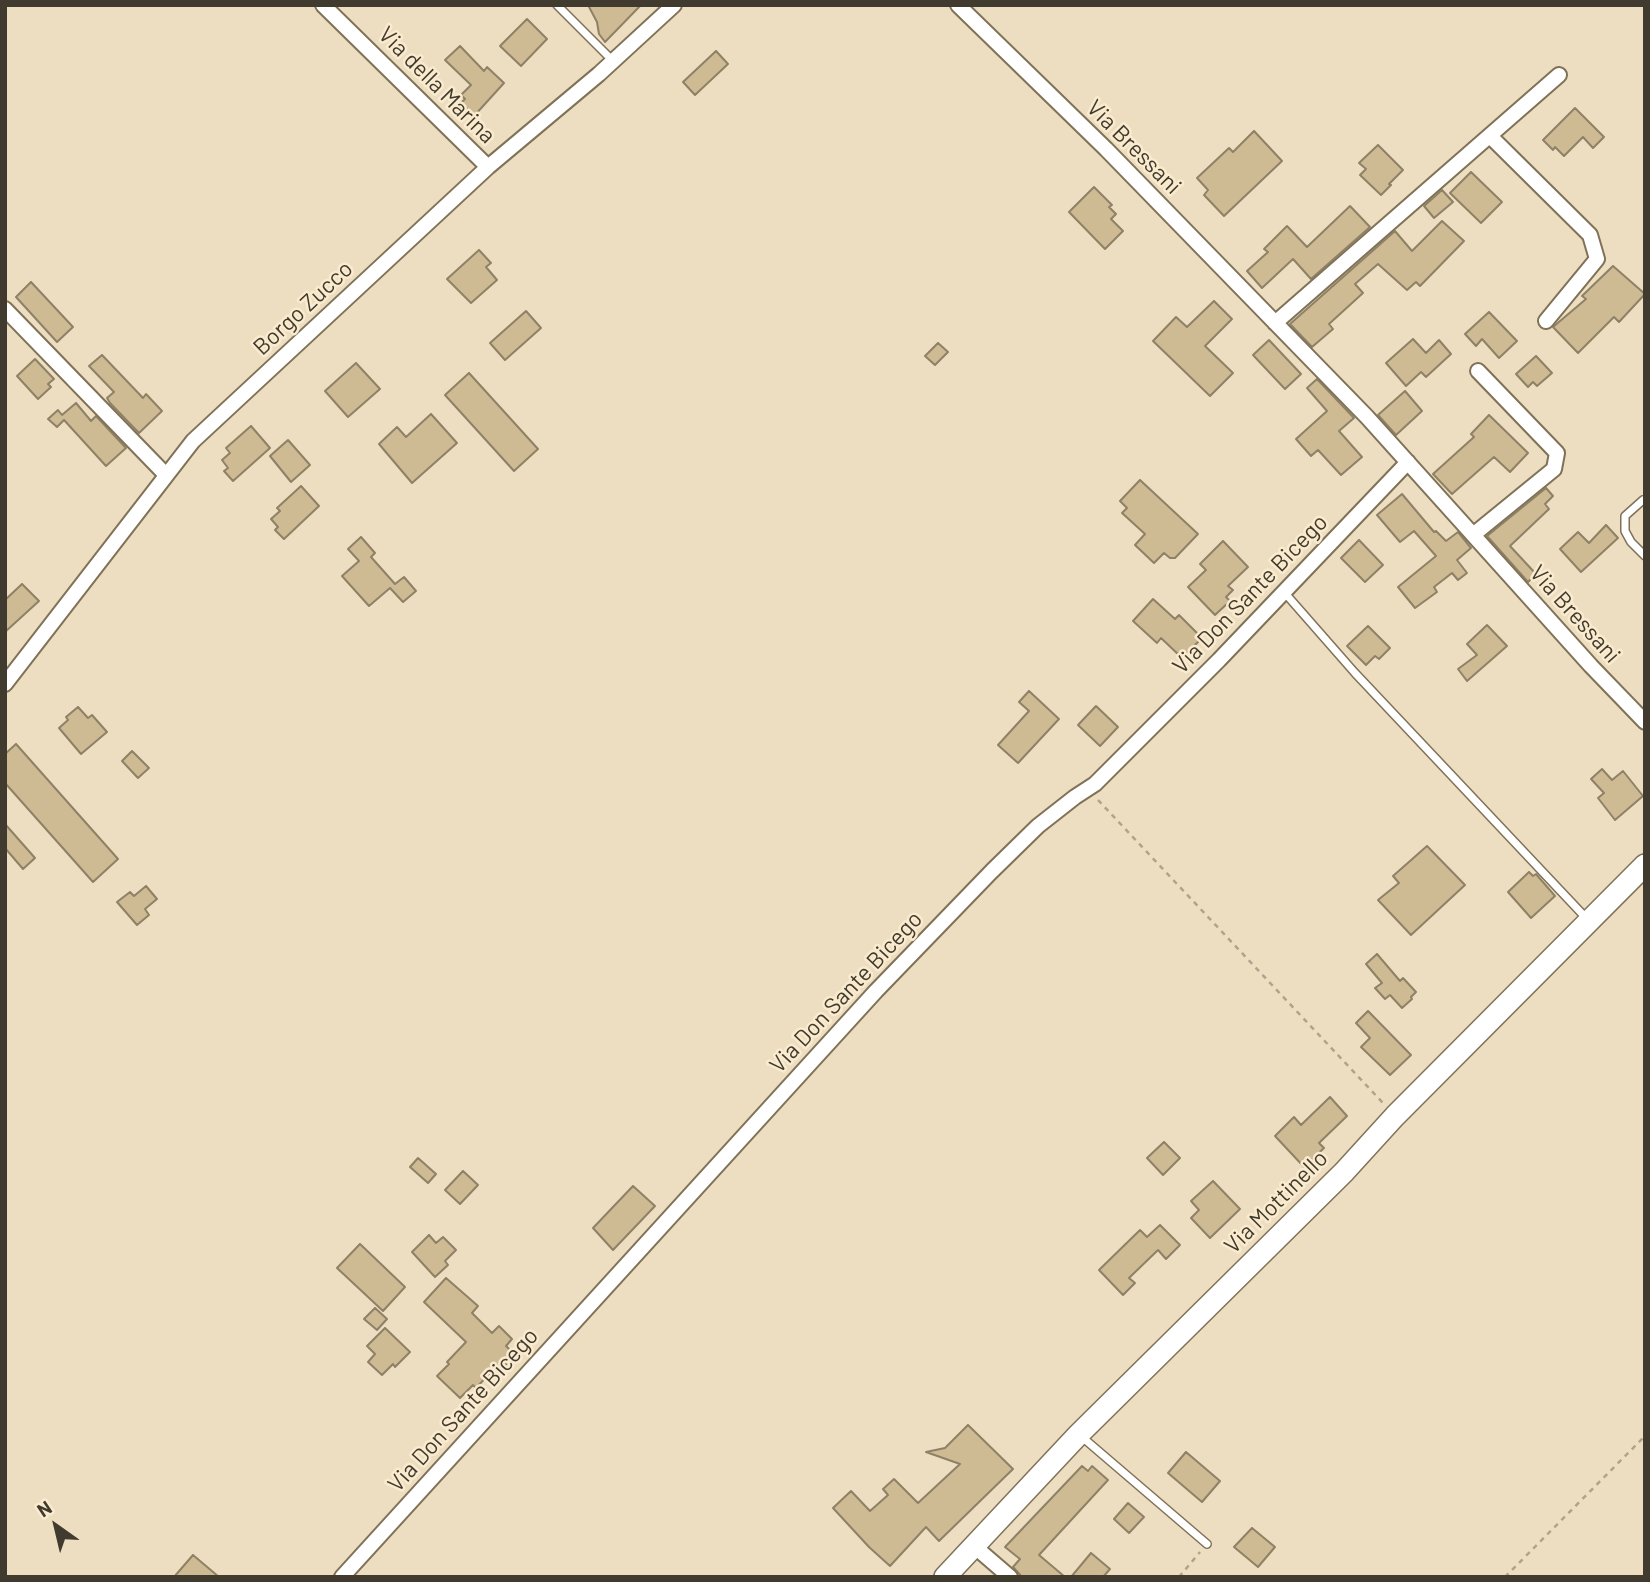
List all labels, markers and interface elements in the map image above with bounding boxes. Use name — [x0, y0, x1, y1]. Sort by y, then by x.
street label: Via della Marina — [373, 21, 501, 149]
street label: Via Bressani — [1081, 94, 1187, 200]
street label: Borgo Zucco — [248, 255, 358, 361]
street label: Via Don Sante Bicego — [1167, 508, 1333, 680]
street label: Via Bressani — [1524, 559, 1626, 669]
street label: Via Don Sante Bicego — [764, 905, 928, 1079]
street label: Via Mottinello — [1219, 1145, 1333, 1259]
street label: Via Don Sante Bicego — [382, 1322, 544, 1498]
north arrow — [21, 1491, 91, 1561]
text: N — [32, 1495, 56, 1521]

